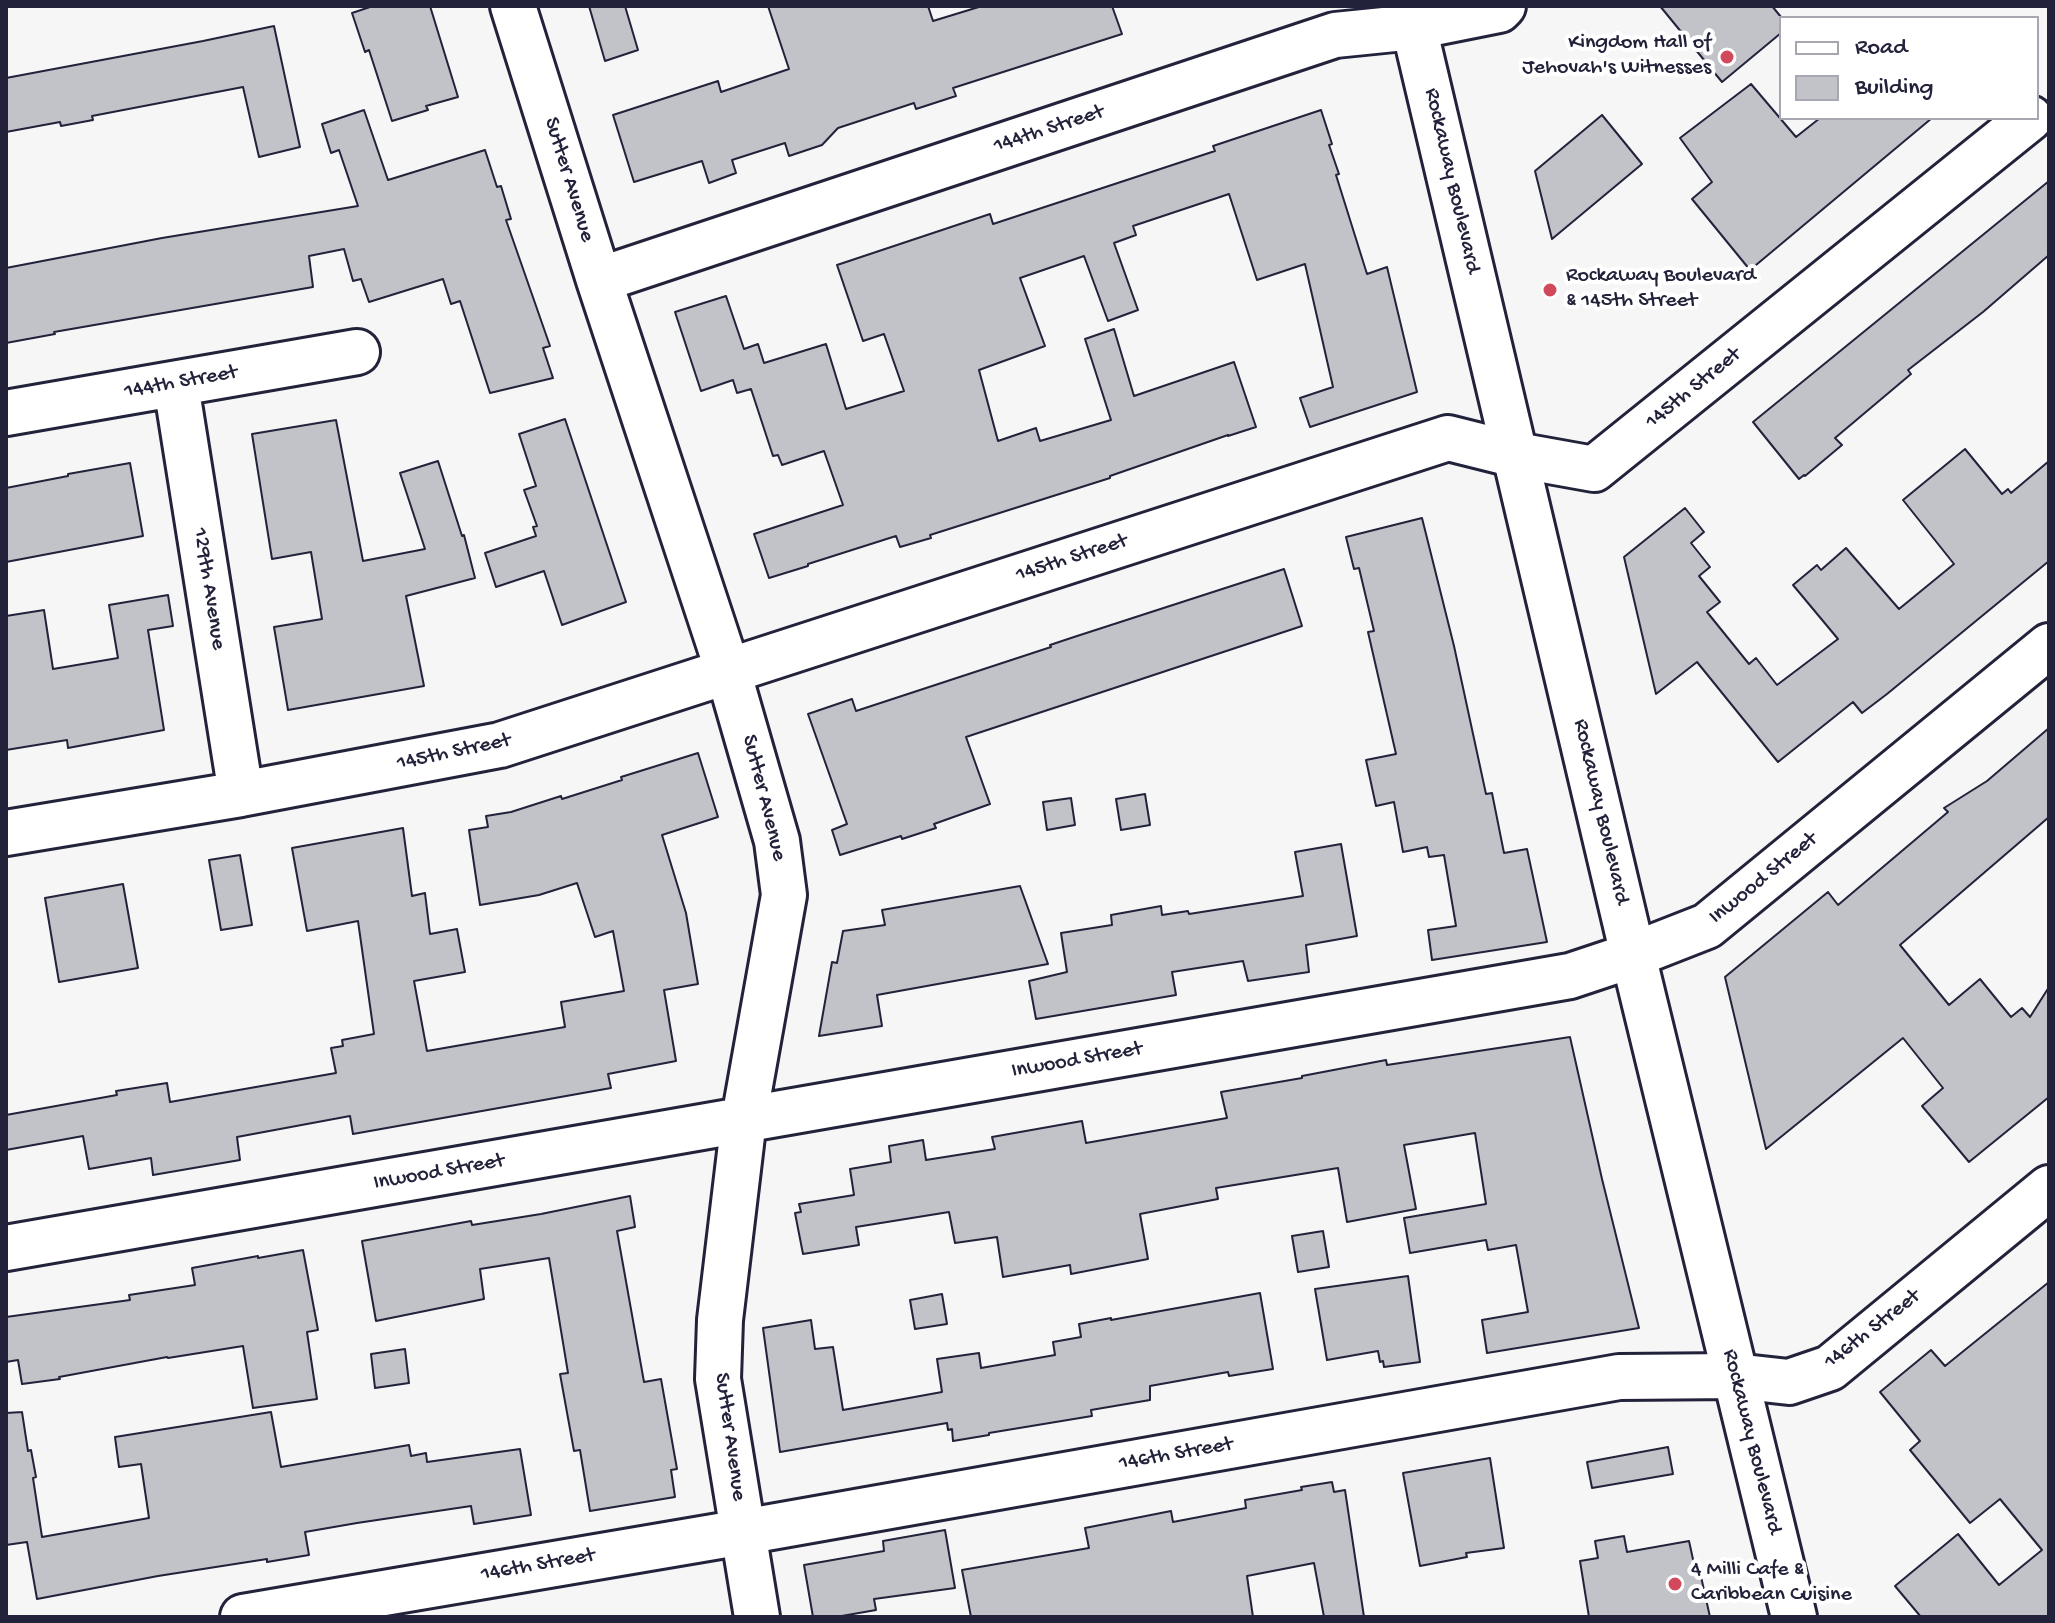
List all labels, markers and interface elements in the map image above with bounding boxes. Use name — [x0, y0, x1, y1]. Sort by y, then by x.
legend — [1779, 16, 2039, 120]
place label: Kingdom Hall of Jehovah's Witnesses — [1522, 31, 1711, 82]
text: Road — [1855, 34, 1907, 63]
marker: Kingdom Hall of Jehovah's Witnesses — [1718, 48, 1736, 66]
text: Building — [1855, 74, 1933, 103]
street label: Rockaway Boulevard — [1417, 86, 1485, 276]
street label: 144th Street — [991, 100, 1107, 160]
street label: Sutter Avenue — [537, 114, 599, 246]
place label: Rockaway Boulevard & 145th Street — [1566, 264, 1756, 316]
marker: Rockaway Boulevard & 145th Street — [1541, 281, 1559, 299]
street label: 145th Street — [1641, 342, 1747, 436]
street label: 144th Street — [122, 360, 240, 406]
street label: 129th Avenue — [185, 526, 231, 652]
street label: 145th Street — [1013, 529, 1131, 589]
street label: Rockaway Boulevard — [1566, 717, 1634, 907]
street label: 145th Street — [395, 728, 513, 778]
street label: Sutter Avenue — [735, 732, 791, 864]
street label: Inwood Street — [1704, 827, 1824, 931]
street label: Inwood Street — [1010, 1037, 1144, 1085]
street label: Inwood Street — [372, 1149, 506, 1197]
street label: 146th Street — [1820, 1284, 1926, 1376]
street label: Rockaway Boulevard — [1715, 1347, 1787, 1537]
street label: Sutter Avenue — [707, 1371, 751, 1503]
street label: 146th Street — [1117, 1432, 1235, 1478]
street label: 146th Street — [479, 1543, 597, 1589]
place label: 4 Milli Cafe & Caribbean Cuisine — [1691, 1558, 1852, 1610]
marker: 4 Milli Cafe & Caribbean Cuisine — [1666, 1575, 1684, 1593]

